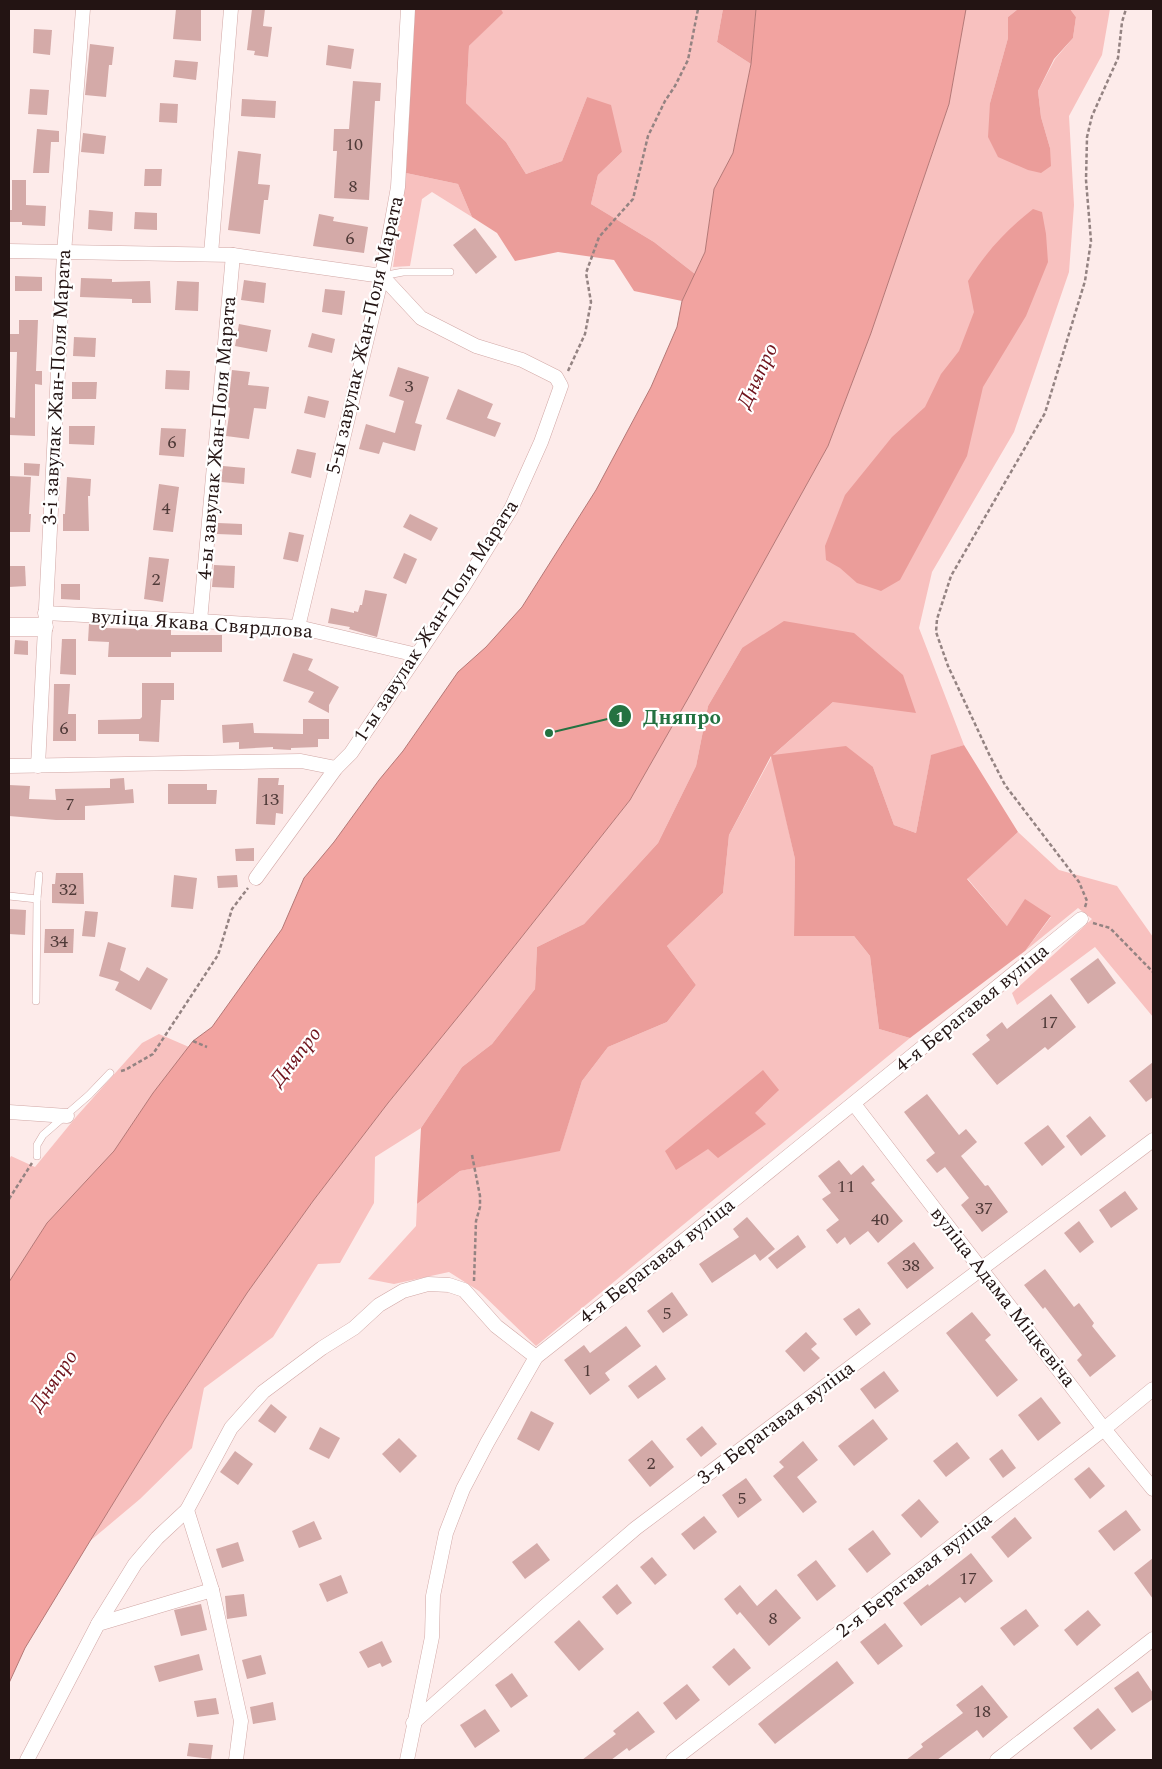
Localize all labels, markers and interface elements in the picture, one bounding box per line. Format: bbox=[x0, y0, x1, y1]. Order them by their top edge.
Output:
house number: 10 bbox=[345, 131, 363, 158]
house number: 8 bbox=[349, 173, 358, 200]
street label: 5-ы завулак Жан-Поля Марата bbox=[318, 193, 412, 477]
house number: 6 bbox=[346, 225, 355, 252]
street label: 3-і завулак Жан-Поля Марата bbox=[35, 248, 79, 526]
street label: 4-ы завулак Жан-Поля Марата bbox=[190, 295, 244, 581]
water label: Дняпро bbox=[728, 338, 787, 415]
house number: 3 bbox=[405, 373, 414, 400]
house number: 6 bbox=[168, 429, 177, 456]
street label: 1-ы завулак Жан-Поля Марата bbox=[346, 493, 526, 748]
house number: 4 bbox=[162, 495, 171, 522]
house number: 2 bbox=[152, 566, 161, 593]
street label: вуліца Якава Свярдлова bbox=[90, 601, 314, 647]
callout: Дняпро bbox=[607, 698, 731, 734]
text: Дняпро bbox=[643, 702, 721, 734]
text: 1 bbox=[616, 706, 624, 729]
house number: 6 bbox=[60, 715, 69, 742]
house number: 13 bbox=[261, 786, 279, 813]
house number: 7 bbox=[66, 791, 75, 818]
house number: 32 bbox=[59, 876, 77, 903]
house number: 34 bbox=[50, 928, 68, 955]
street label: 4-я Берагавая вуліца bbox=[888, 936, 1056, 1080]
house number: 17 bbox=[1040, 1009, 1058, 1036]
water label: Дняпро bbox=[261, 1020, 330, 1095]
house number: 11 bbox=[837, 1173, 855, 1200]
street label: 4-я Берагавая вуліца bbox=[573, 1190, 742, 1332]
house number: 37 bbox=[975, 1195, 993, 1222]
street label: вуліца Адама Міцкевіча bbox=[923, 1200, 1083, 1394]
house number: 40 bbox=[871, 1206, 889, 1233]
house number: 38 bbox=[902, 1252, 920, 1279]
house number: 5 bbox=[663, 1300, 672, 1327]
water label: Дняпро bbox=[21, 1343, 87, 1419]
street label: 3-я Берагавая вуліца bbox=[691, 1353, 861, 1492]
house number: 1 bbox=[583, 1357, 592, 1384]
house number: 2 bbox=[647, 1450, 656, 1477]
house number: 5 bbox=[738, 1485, 747, 1512]
street label: 2-я Берагавая вуліца bbox=[830, 1504, 999, 1646]
house number: 17 bbox=[959, 1565, 977, 1592]
house number: 8 bbox=[769, 1605, 778, 1632]
house number: 18 bbox=[973, 1698, 991, 1725]

